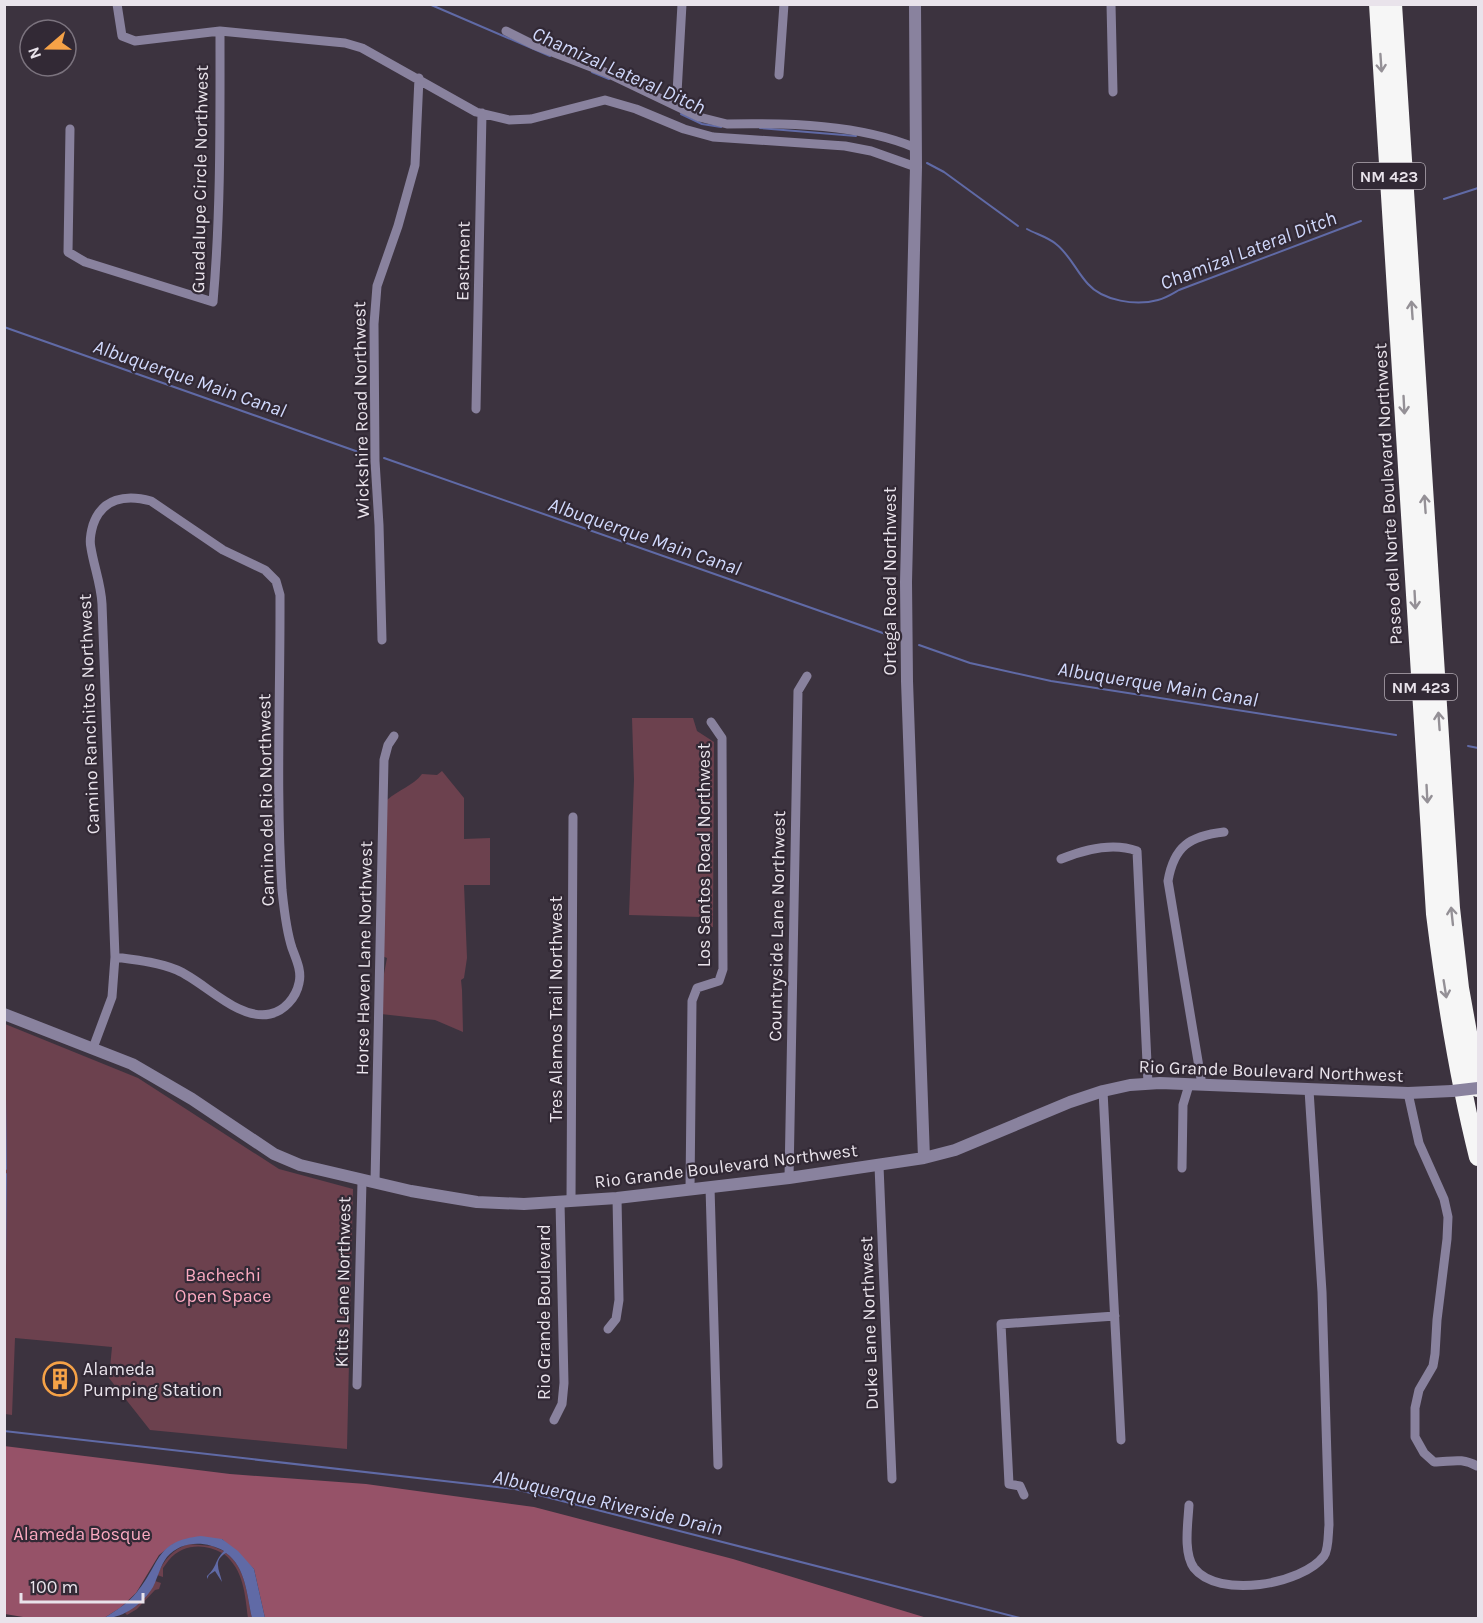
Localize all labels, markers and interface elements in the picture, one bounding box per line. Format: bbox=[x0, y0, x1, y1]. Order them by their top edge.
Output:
north arrow bbox=[18, 18, 78, 78]
water label: Chamizal Lateral Ditch bbox=[529, 22, 709, 119]
text: N bbox=[23, 44, 45, 62]
one-way arrow bbox=[1376, 52, 1387, 72]
street label: Guadalupe Circle Northwest bbox=[187, 64, 213, 293]
road number: NM 423 bbox=[1353, 163, 1425, 189]
water label: Chamizal Lateral Ditch bbox=[1157, 206, 1340, 295]
street label: Eastment bbox=[451, 221, 475, 301]
one-way arrow bbox=[1407, 300, 1418, 320]
street label: Wickshire Road Northwest bbox=[348, 301, 374, 519]
water label: Albuquerque Main Canal bbox=[90, 335, 289, 422]
street label: Paseo del Norte Boulevard Northwest bbox=[1369, 342, 1407, 646]
one-way arrow bbox=[1398, 395, 1409, 415]
street label: Ortega Road Northwest bbox=[879, 486, 901, 676]
water label: Albuquerque Main Canal bbox=[545, 493, 744, 580]
one-way arrow bbox=[1419, 495, 1430, 515]
one-way arrow bbox=[1410, 589, 1421, 609]
street label: Camino Ranchitos Northwest bbox=[74, 593, 104, 835]
water label: Albuquerque Main Canal bbox=[1056, 657, 1260, 712]
road number: NM 423 bbox=[1385, 674, 1457, 700]
street label: Camino del Rio Northwest bbox=[253, 693, 279, 907]
one-way arrow bbox=[1433, 712, 1444, 732]
street label: Los Santos Road Northwest bbox=[693, 743, 715, 967]
one-way arrow bbox=[1421, 784, 1432, 804]
street label: Countryside Lane Northwest bbox=[764, 810, 790, 1042]
street label: Horse Haven Lane Northwest bbox=[351, 840, 377, 1075]
street label: Tres Alamos Trail Northwest bbox=[545, 896, 567, 1122]
one-way arrow bbox=[1446, 906, 1457, 926]
one-way arrow bbox=[1439, 978, 1450, 998]
street label: Rio Grande Boulevard Northwest bbox=[1138, 1055, 1404, 1087]
street label: Rio Grande Boulevard Northwest bbox=[593, 1139, 859, 1193]
street label: Kitts Lane Northwest bbox=[331, 1196, 355, 1368]
street label: Rio Grande Boulevard bbox=[533, 1224, 555, 1400]
street label: Duke Lane Northwest bbox=[855, 1235, 883, 1410]
park label: Bachechi Open Space bbox=[175, 1264, 271, 1307]
place label: Alameda Pumping Station bbox=[83, 1358, 222, 1401]
building icon: Alameda Pumping Station bbox=[42, 1361, 78, 1397]
water label: Albuquerque Riverside Drain bbox=[491, 1465, 725, 1540]
park label: Alameda Bosque bbox=[13, 1523, 151, 1545]
scale bar bbox=[21, 1566, 142, 1604]
text: 100 m bbox=[30, 1576, 78, 1598]

